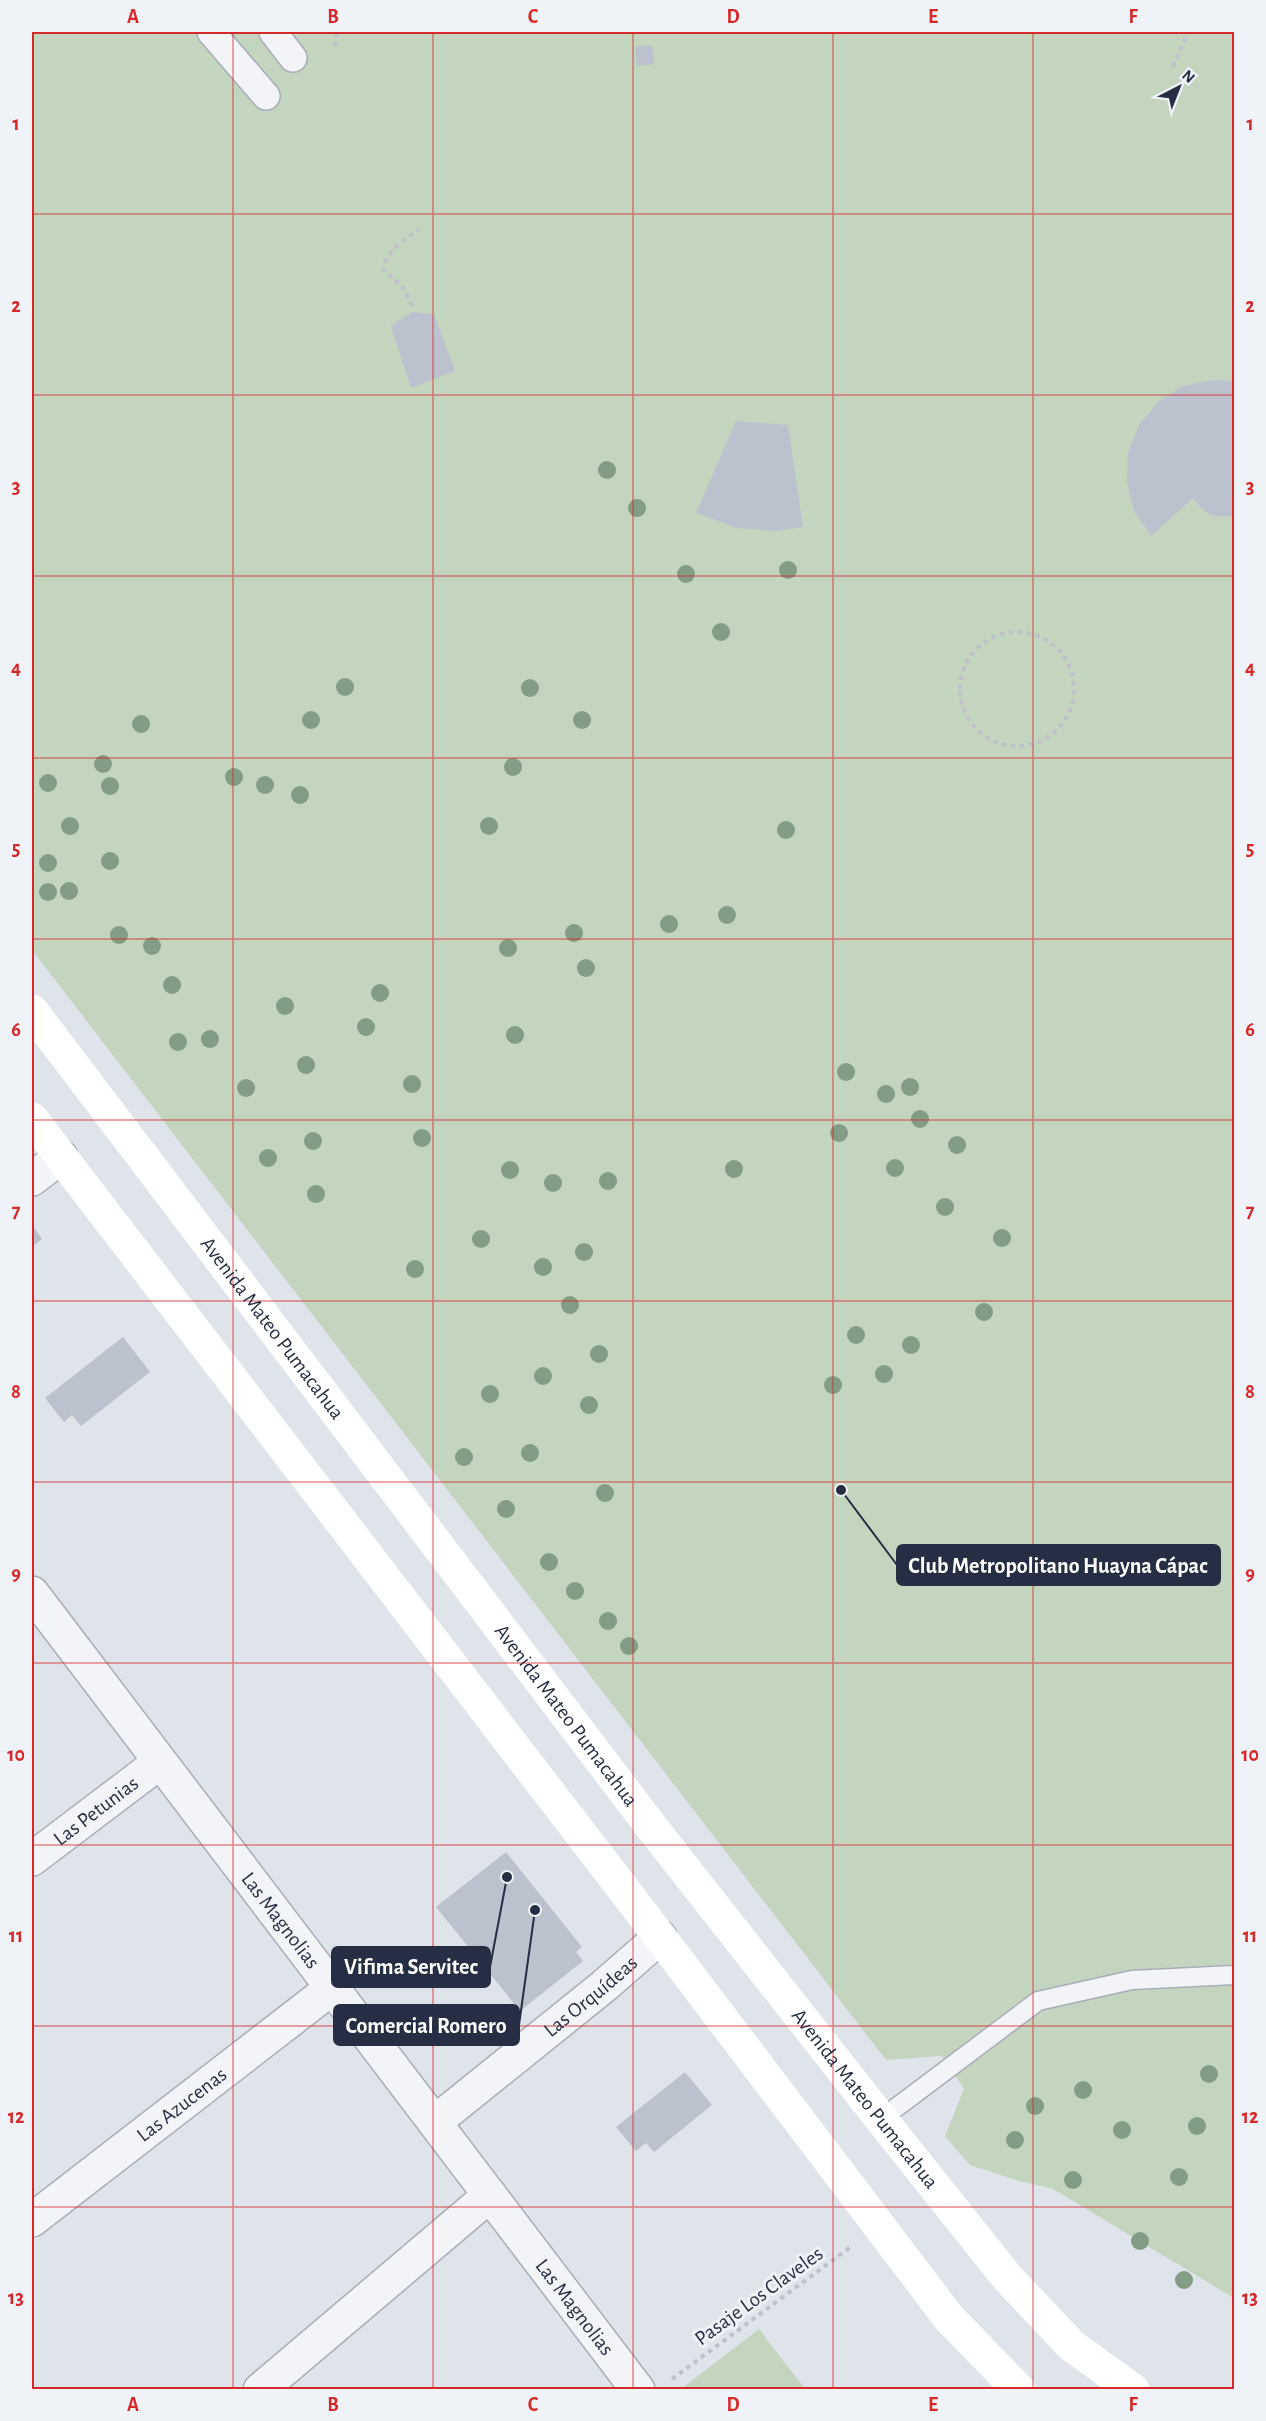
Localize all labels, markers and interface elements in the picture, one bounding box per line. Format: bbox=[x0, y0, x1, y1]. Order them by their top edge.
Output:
text: A bbox=[127, 7, 139, 27]
text: B bbox=[327, 7, 339, 27]
text: C bbox=[528, 7, 539, 27]
text: D bbox=[726, 7, 740, 27]
text: E bbox=[928, 7, 938, 27]
text: F bbox=[1128, 7, 1138, 27]
north arrow bbox=[1149, 57, 1209, 117]
text: N bbox=[1179, 67, 1198, 86]
text: 1 bbox=[12, 114, 20, 134]
text: 1 bbox=[1246, 114, 1254, 134]
text: 2 bbox=[11, 296, 21, 316]
text: 2 bbox=[1245, 296, 1255, 316]
text: 3 bbox=[12, 477, 20, 497]
text: 3 bbox=[1246, 477, 1254, 497]
text: 4 bbox=[11, 658, 21, 678]
text: 4 bbox=[1245, 658, 1255, 678]
text: 5 bbox=[12, 839, 20, 859]
text: 5 bbox=[1246, 839, 1254, 859]
text: 6 bbox=[11, 1020, 21, 1040]
text: 6 bbox=[1245, 1020, 1255, 1040]
text: 7 bbox=[12, 1201, 21, 1221]
text: 7 bbox=[1246, 1201, 1255, 1221]
street label: Avenida Mateo Pumacahua bbox=[197, 1233, 348, 1423]
text: 8 bbox=[11, 1382, 21, 1402]
text: 8 bbox=[1245, 1382, 1255, 1402]
callout: Club Metropolitano Huayna Cápac bbox=[897, 1545, 1220, 1585]
text: Club Metropolitano Huayna Cápac bbox=[908, 1555, 1208, 1578]
text: 9 bbox=[11, 1564, 21, 1584]
text: 9 bbox=[1245, 1564, 1255, 1584]
street label: Avenida Mateo Pumacahua bbox=[491, 1620, 642, 1810]
text: 10 bbox=[7, 1745, 25, 1765]
text: 10 bbox=[1241, 1745, 1259, 1765]
street label: Las Petunias bbox=[50, 1772, 142, 1849]
street label: Las Magnolias bbox=[238, 1868, 324, 1972]
text: 11 bbox=[9, 1926, 23, 1946]
text: 11 bbox=[1243, 1926, 1257, 1946]
callout: Vifima Servitec bbox=[332, 1947, 490, 1987]
street label: Las Orquídeas bbox=[540, 1952, 641, 2041]
text: Vifima Servitec bbox=[344, 1956, 479, 1978]
callout: Comercial Romero bbox=[334, 2005, 519, 2045]
street label: Avenida Mateo Pumacahua bbox=[788, 2005, 943, 2193]
text: Comercial Romero bbox=[345, 2015, 507, 2037]
street label: Las Azucenas bbox=[133, 2063, 230, 2146]
text: 12 bbox=[8, 2107, 24, 2127]
text: 12 bbox=[1242, 2107, 1258, 2127]
street label: Pasaje Los Claveles bbox=[691, 2243, 827, 2349]
street label: Las Magnolias bbox=[532, 2255, 618, 2359]
text: 13 bbox=[8, 2288, 24, 2308]
text: 13 bbox=[1242, 2288, 1258, 2308]
text: A bbox=[127, 2395, 139, 2415]
text: B bbox=[327, 2395, 339, 2415]
text: C bbox=[528, 2395, 539, 2415]
text: D bbox=[726, 2395, 740, 2415]
text: E bbox=[928, 2395, 938, 2415]
text: F bbox=[1128, 2395, 1138, 2415]

